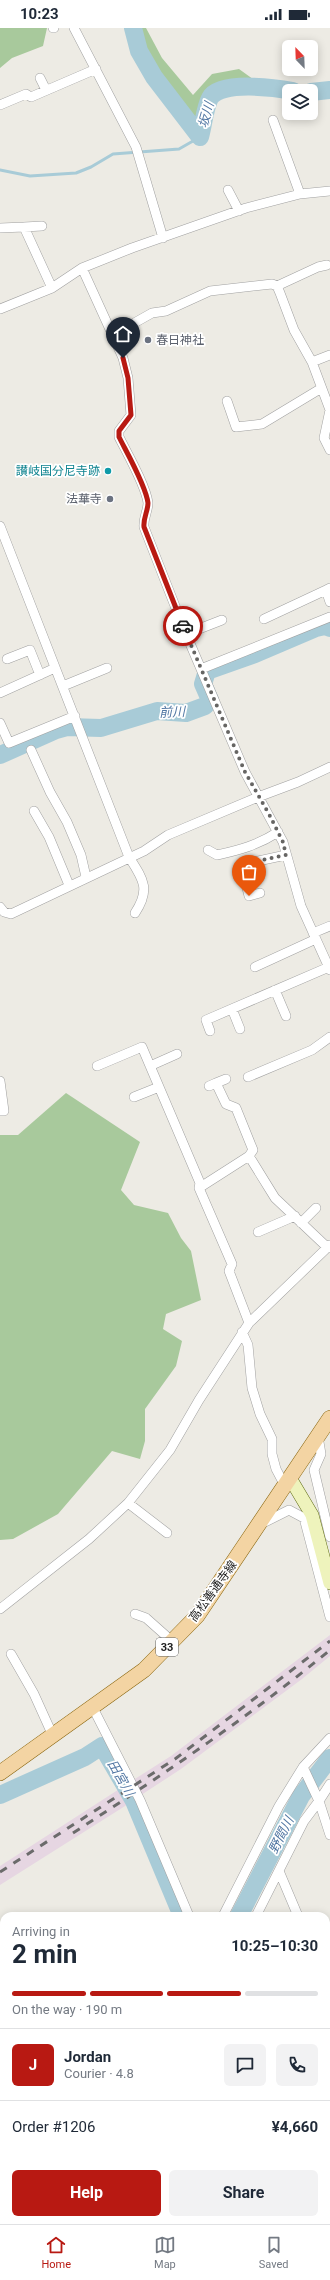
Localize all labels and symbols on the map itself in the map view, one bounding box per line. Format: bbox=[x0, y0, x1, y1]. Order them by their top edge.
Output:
north arrow bbox=[282, 40, 318, 76]
water label: 坂川 bbox=[195, 99, 217, 130]
pin bbox=[106, 317, 140, 358]
place label: 春日神社 bbox=[156, 333, 204, 347]
marker: 春日神社 bbox=[143, 335, 153, 345]
place label: 讃岐国分尼寺跡 bbox=[16, 464, 100, 478]
marker: 讃岐国分尼寺跡 bbox=[103, 466, 113, 476]
place label: 法華寺 bbox=[66, 492, 102, 506]
marker: 法華寺 bbox=[105, 494, 115, 504]
courier bbox=[163, 606, 203, 646]
water label: 前川 bbox=[159, 704, 187, 720]
pin bbox=[232, 855, 266, 896]
street label: 高松善通寺線 bbox=[186, 1558, 240, 1624]
road number: 33 bbox=[156, 1638, 178, 1656]
water label: 田宮川 bbox=[105, 1757, 138, 1800]
water label: 野間川 bbox=[265, 1812, 297, 1856]

